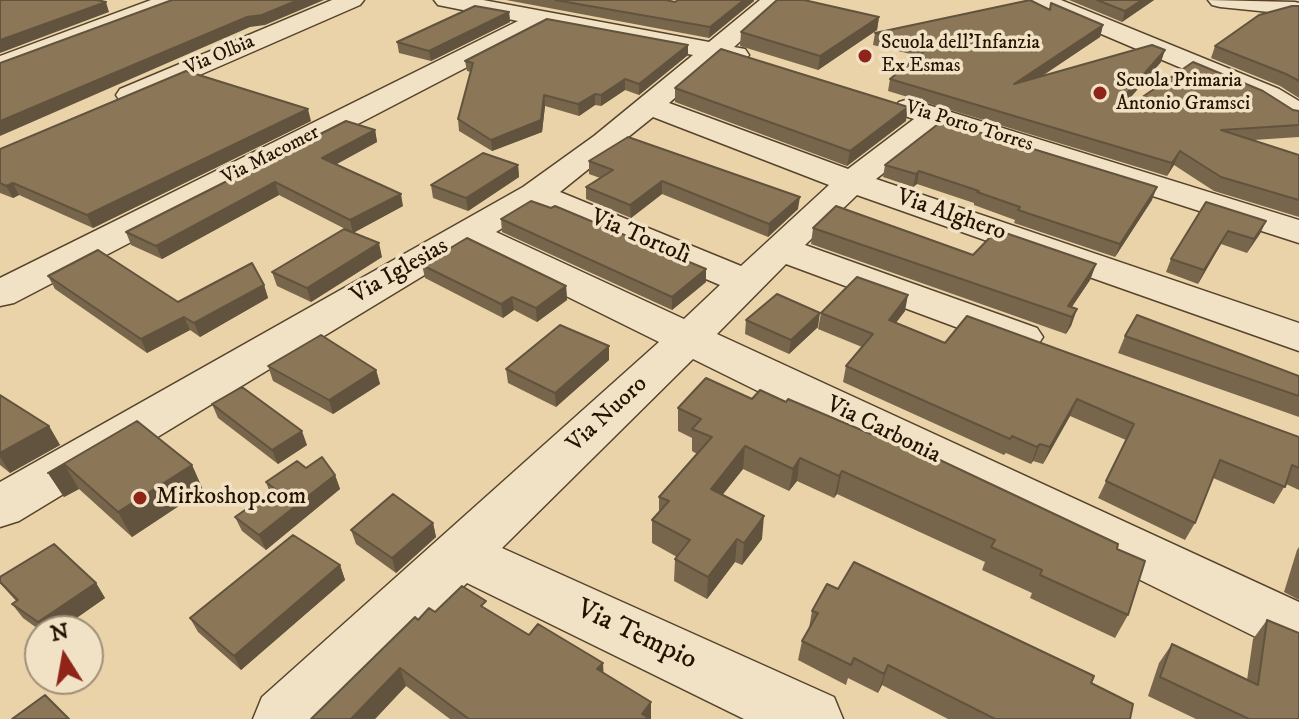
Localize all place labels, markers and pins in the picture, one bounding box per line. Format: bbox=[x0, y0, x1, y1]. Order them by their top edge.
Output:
place label: Scuola dell'Infanzia Ex Esmas bbox=[881, 32, 1040, 79]
marker: Scuola dell'Infanzia Ex Esmas bbox=[856, 47, 874, 65]
place label: Scuola Primaria Antonio Gramsci bbox=[1116, 70, 1250, 117]
marker: Scuola Primaria Antonio Gramsci bbox=[1091, 84, 1109, 102]
place label: Mirkoshop.com bbox=[156, 484, 306, 512]
marker: Mirkoshop.com bbox=[131, 489, 149, 507]

